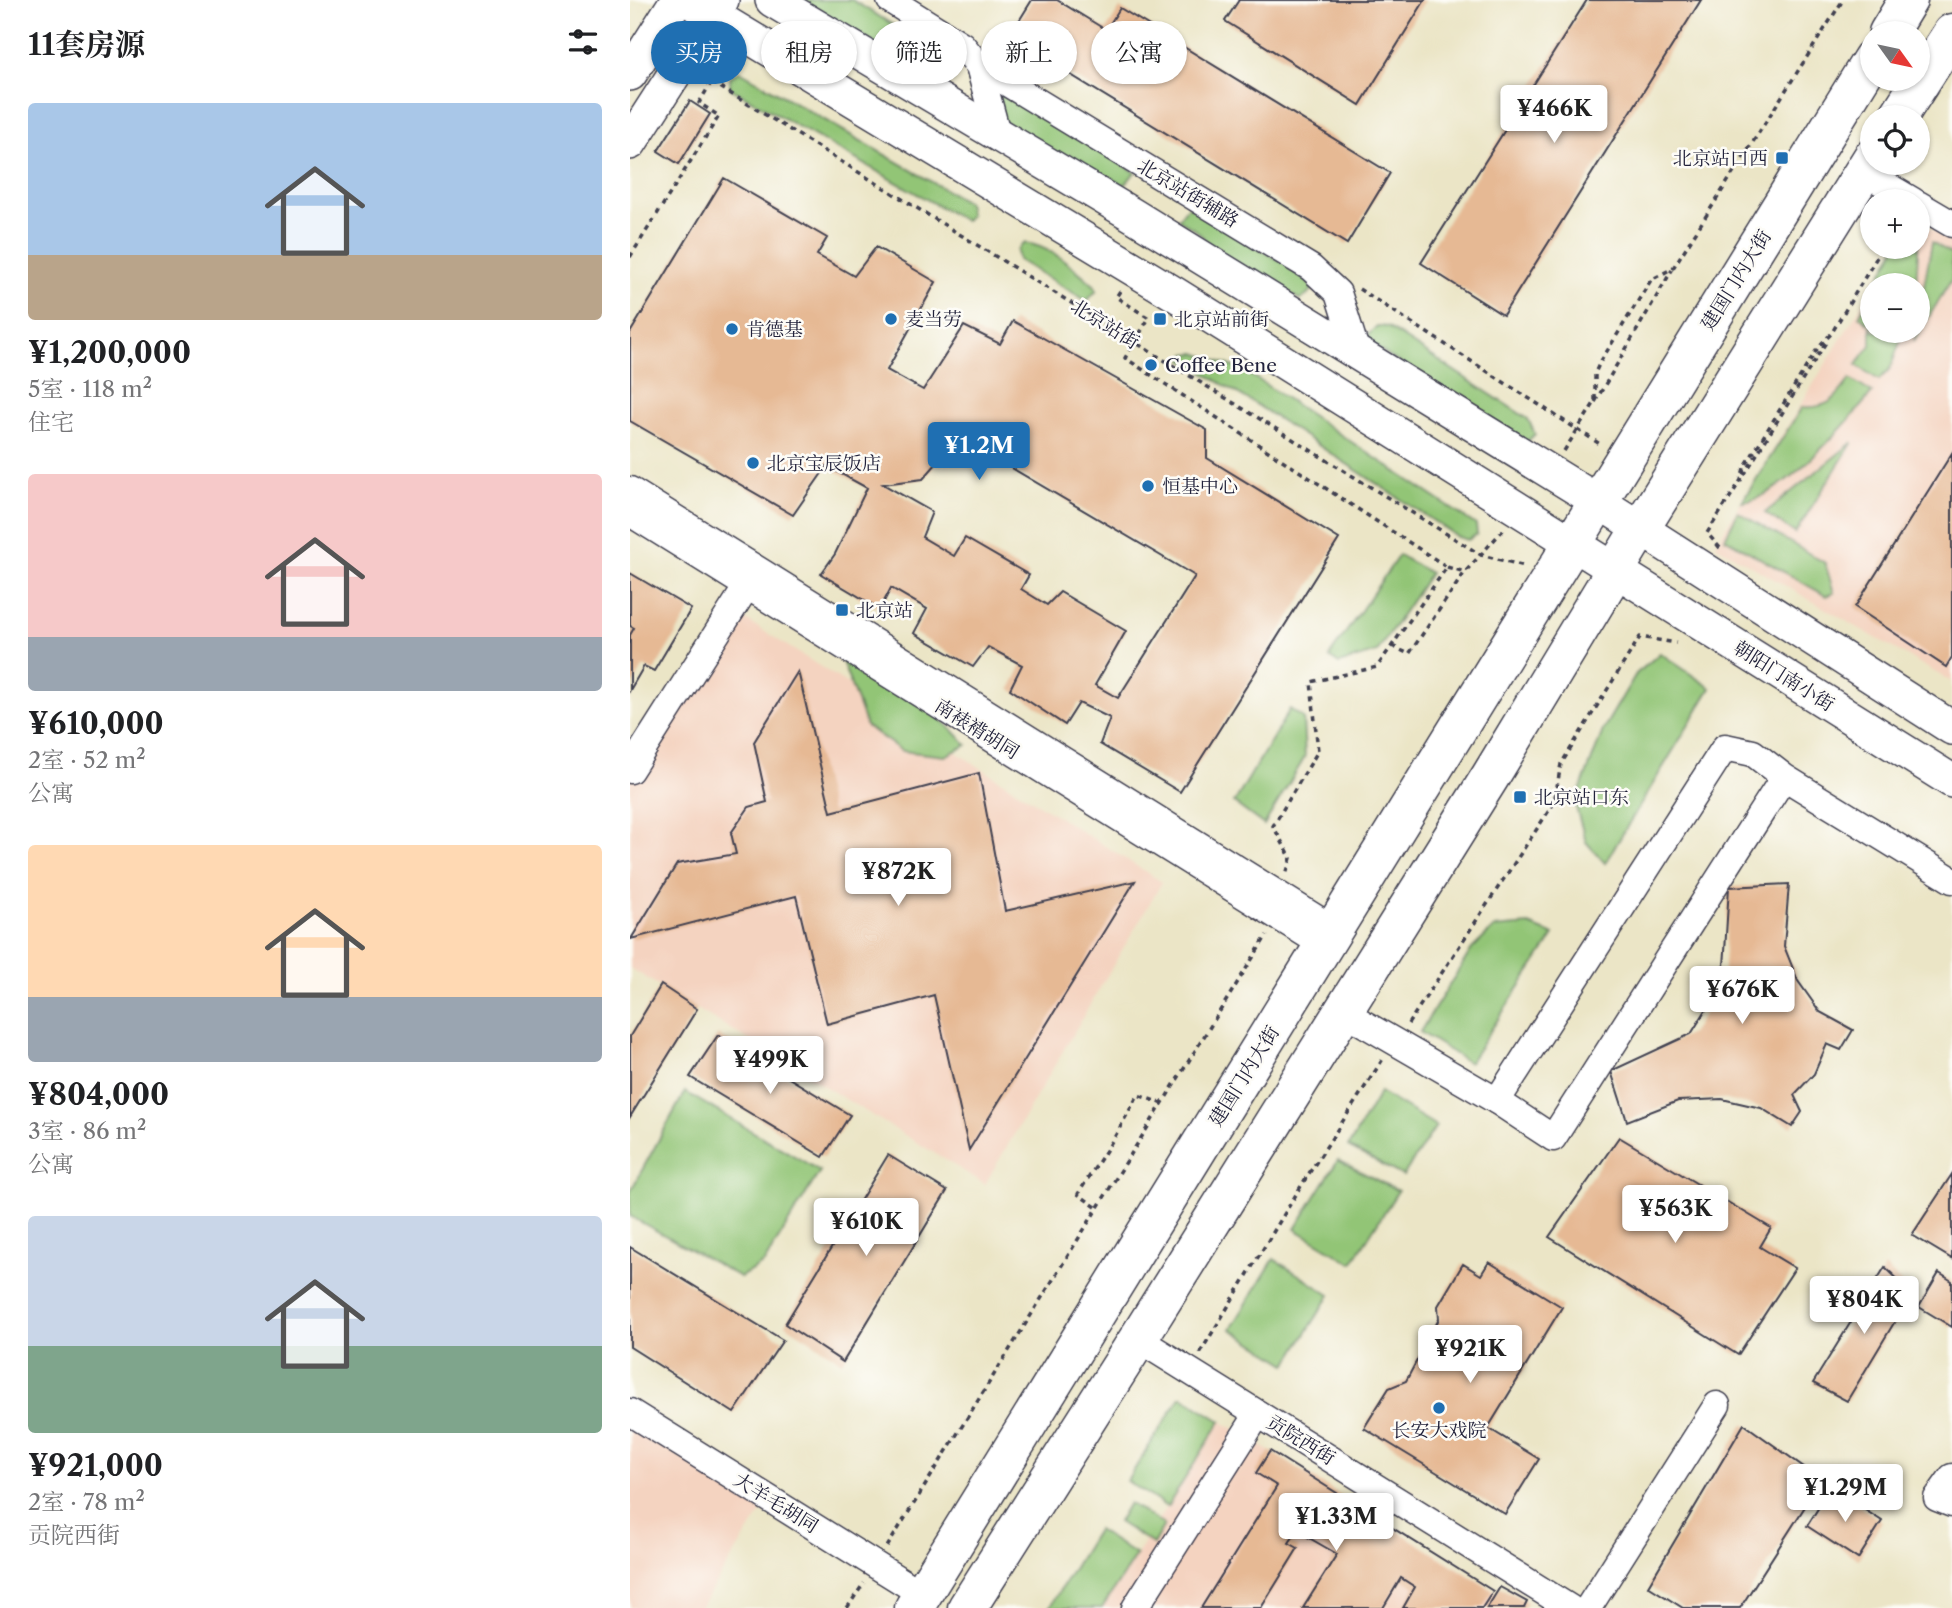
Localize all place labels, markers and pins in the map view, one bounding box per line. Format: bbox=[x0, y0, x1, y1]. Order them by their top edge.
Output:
pin: ¥466K bbox=[1505, 86, 1603, 145]
place label: 北京站口西 bbox=[1673, 147, 1768, 170]
marker: 北京站口西 bbox=[1774, 150, 1790, 166]
place label: 麦当劳 bbox=[905, 308, 962, 331]
place label: 北京站前街 bbox=[1174, 308, 1269, 331]
marker: 麦当劳 bbox=[883, 311, 899, 327]
marker: 北京站前街 bbox=[1152, 311, 1168, 327]
place label: 肯德基 bbox=[746, 318, 803, 341]
marker: 肯德基 bbox=[724, 321, 740, 337]
place label: Coffee Bene bbox=[1165, 354, 1277, 377]
marker: Coffee Bene bbox=[1143, 357, 1159, 373]
pin: ¥1.2M bbox=[930, 422, 1028, 482]
place label: 北京宝辰饭店 bbox=[767, 452, 881, 475]
marker: 北京宝辰饭店 bbox=[745, 455, 761, 471]
place label: 恒基中心 bbox=[1162, 475, 1238, 498]
marker: 恒基中心 bbox=[1140, 478, 1156, 494]
place label: 北京站 bbox=[856, 599, 913, 622]
marker: 北京站 bbox=[834, 602, 850, 618]
place label: 北京站口东 bbox=[1534, 786, 1629, 809]
marker: 北京站口东 bbox=[1512, 789, 1528, 805]
pin: ¥872K bbox=[849, 848, 947, 908]
pin: ¥676K bbox=[1693, 967, 1791, 1026]
pin: ¥499K bbox=[721, 1036, 819, 1096]
pin: ¥563K bbox=[1626, 1186, 1724, 1245]
pin: ¥610K bbox=[817, 1198, 915, 1258]
pin: ¥804K bbox=[1815, 1276, 1913, 1336]
pin: ¥921K bbox=[1421, 1326, 1519, 1385]
marker: 长安大戏院 bbox=[1431, 1400, 1447, 1416]
place label: 长安大戏院 bbox=[1391, 1419, 1487, 1442]
pin: ¥1.29M bbox=[1788, 1464, 1902, 1524]
pin: ¥1.33M bbox=[1279, 1494, 1393, 1553]

